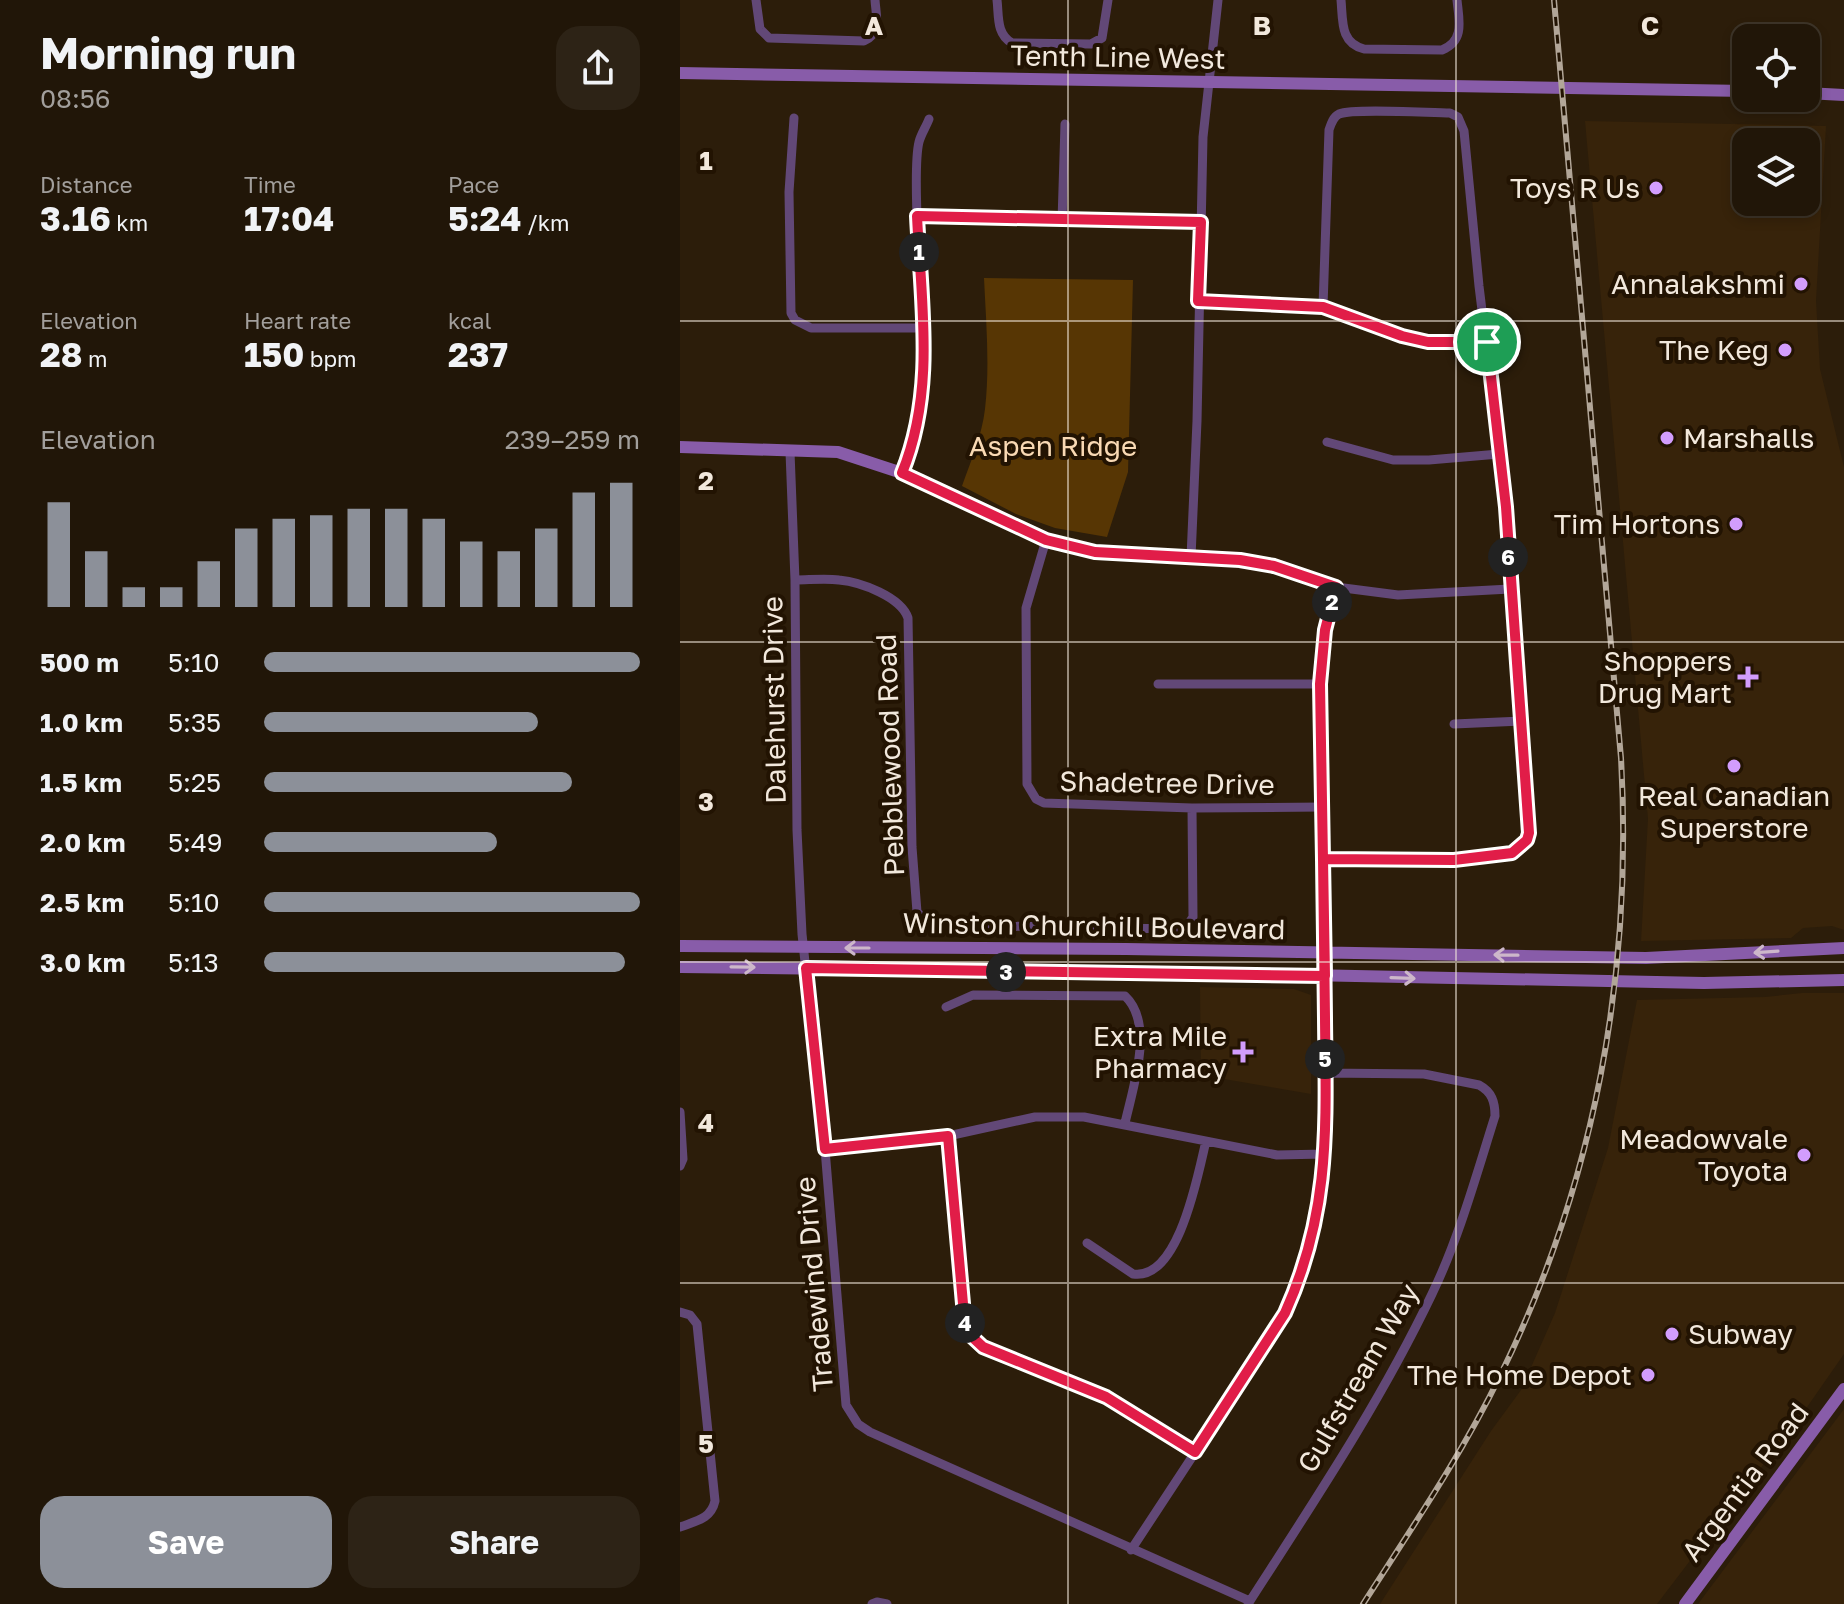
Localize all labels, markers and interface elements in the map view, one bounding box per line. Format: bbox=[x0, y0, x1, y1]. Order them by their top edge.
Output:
text: A bbox=[865, 10, 884, 41]
text: B bbox=[1253, 10, 1271, 41]
text: C bbox=[1641, 10, 1659, 41]
map controls bbox=[1732, 24, 1820, 216]
button: locate bbox=[1732, 24, 1820, 112]
text: Morning run bbox=[40, 26, 296, 79]
button: share bbox=[556, 26, 640, 110]
street label: Tenth Line West bbox=[1010, 38, 1226, 75]
text: 08:56 bbox=[40, 83, 111, 114]
button: layers bbox=[1732, 128, 1820, 216]
text: 1 bbox=[699, 145, 713, 176]
text: Distance bbox=[40, 171, 132, 198]
text: Time bbox=[244, 171, 296, 198]
text: Pace bbox=[448, 171, 499, 198]
place label: Toys R Us bbox=[1510, 171, 1640, 204]
marker: Toys R Us bbox=[1647, 179, 1665, 197]
text: 3.16 bbox=[40, 198, 111, 238]
text: 17:04 bbox=[244, 198, 334, 238]
text: 5:24 bbox=[448, 198, 522, 238]
text: km bbox=[111, 209, 148, 236]
text: /km bbox=[522, 209, 570, 236]
pin: 1 bbox=[899, 232, 939, 272]
text: 1 bbox=[913, 238, 925, 265]
place label: Annalakshmi bbox=[1611, 267, 1785, 300]
marker: Annalakshmi bbox=[1792, 275, 1810, 293]
text: Elevation bbox=[40, 307, 138, 334]
text: Heart rate bbox=[244, 307, 351, 334]
text: kcal bbox=[448, 307, 491, 334]
pin bbox=[1453, 308, 1521, 376]
icon: arrive bbox=[1465, 320, 1509, 364]
place label: The Keg bbox=[1659, 333, 1769, 366]
text: 28 bbox=[40, 334, 83, 374]
text: 150 bbox=[244, 334, 304, 374]
text: 237 bbox=[448, 334, 508, 374]
marker: The Keg bbox=[1776, 341, 1794, 359]
text: m bbox=[83, 345, 107, 372]
text: bpm bbox=[304, 345, 356, 372]
place label: Marshalls bbox=[1683, 421, 1814, 454]
text: Elevation bbox=[40, 424, 156, 455]
text: 239–259 m bbox=[505, 424, 640, 455]
park label: Aspen Ridge bbox=[969, 429, 1137, 462]
marker: Marshalls bbox=[1658, 429, 1676, 447]
text: 2 bbox=[698, 465, 714, 496]
place label: Tim Hortons bbox=[1554, 507, 1720, 540]
marker: Tim Hortons bbox=[1727, 515, 1745, 533]
pin: 6 bbox=[1488, 537, 1528, 577]
text: 6 bbox=[1501, 543, 1515, 570]
pin: 2 bbox=[1312, 582, 1352, 622]
text: 2 bbox=[1325, 588, 1339, 615]
street label: Dalehurst Drive bbox=[755, 596, 792, 804]
street label: Pebblewood Road bbox=[869, 633, 910, 877]
place label: Shoppers Drug Mart bbox=[1598, 644, 1732, 709]
text: 500 m bbox=[40, 647, 119, 678]
text: 5:10 bbox=[168, 647, 220, 678]
marker: Shoppers Drug Mart bbox=[1739, 668, 1757, 686]
text: 1.0 km bbox=[40, 707, 123, 738]
text: 5:35 bbox=[168, 707, 221, 738]
marker: Real Canadian Superstore bbox=[1725, 757, 1743, 775]
street label: Shadetree Drive bbox=[1059, 764, 1275, 801]
text: 1.5 km bbox=[40, 767, 122, 798]
text: 5:25 bbox=[168, 767, 221, 798]
place label: Real Canadian Superstore bbox=[1638, 779, 1830, 844]
text: 3 bbox=[698, 786, 714, 817]
text: 2.0 km bbox=[40, 827, 125, 858]
text: 5:49 bbox=[168, 827, 222, 858]
text: 2.5 km bbox=[40, 887, 124, 918]
text: 5:10 bbox=[168, 887, 220, 918]
street label: Winston Churchill Boulevard bbox=[902, 906, 1286, 945]
one-way arrow bbox=[844, 940, 871, 955]
one-way arrow bbox=[1753, 945, 1780, 960]
text: 3.0 km bbox=[40, 947, 125, 978]
text: 5:13 bbox=[168, 947, 219, 978]
one-way arrow bbox=[1493, 947, 1520, 963]
pin: 3 bbox=[986, 952, 1026, 992]
text: 3 bbox=[999, 958, 1013, 985]
one-way arrow bbox=[729, 960, 756, 975]
one-way arrow bbox=[1389, 970, 1416, 986]
place label: Extra Mile Pharmacy bbox=[1093, 1019, 1227, 1084]
pin: 5 bbox=[1305, 1039, 1345, 1079]
marker: Extra Mile Pharmacy bbox=[1234, 1043, 1252, 1061]
text: 5 bbox=[1318, 1045, 1332, 1072]
text: 4 bbox=[698, 1107, 714, 1138]
place label: Meadowvale Toyota bbox=[1619, 1122, 1788, 1187]
marker: Meadowvale Toyota bbox=[1795, 1146, 1813, 1164]
street label: Tradewind Drive bbox=[788, 1175, 839, 1393]
street label: Gulfstream Way bbox=[1290, 1277, 1425, 1478]
pin: 4 bbox=[945, 1303, 985, 1343]
text: 4 bbox=[958, 1309, 972, 1336]
place label: Subway bbox=[1688, 1317, 1793, 1350]
marker: Subway bbox=[1663, 1325, 1681, 1343]
place label: The Home Depot bbox=[1407, 1358, 1632, 1391]
marker: The Home Depot bbox=[1639, 1366, 1657, 1384]
street label: Argentia Road bbox=[1674, 1396, 1815, 1567]
text: 5 bbox=[698, 1428, 714, 1459]
button: Save bbox=[40, 1496, 332, 1588]
button: Share bbox=[348, 1496, 640, 1588]

